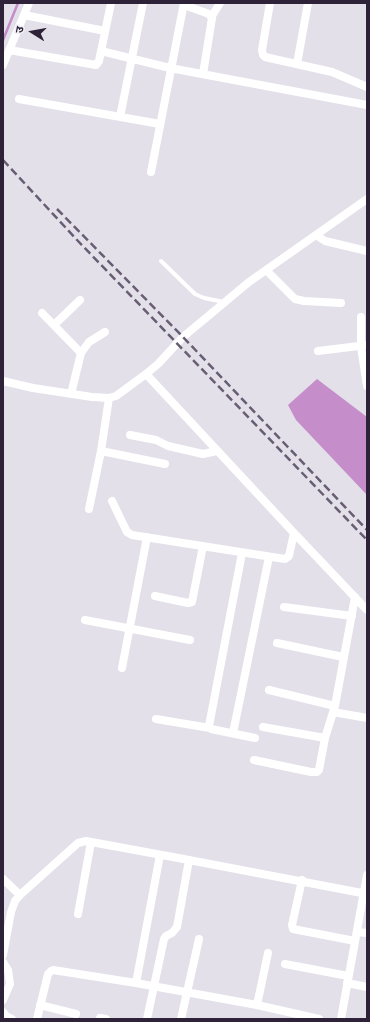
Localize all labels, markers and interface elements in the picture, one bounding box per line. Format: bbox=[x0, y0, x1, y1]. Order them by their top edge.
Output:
north arrow bbox=[12, 12, 52, 52]
text: उ bbox=[13, 25, 27, 34]

